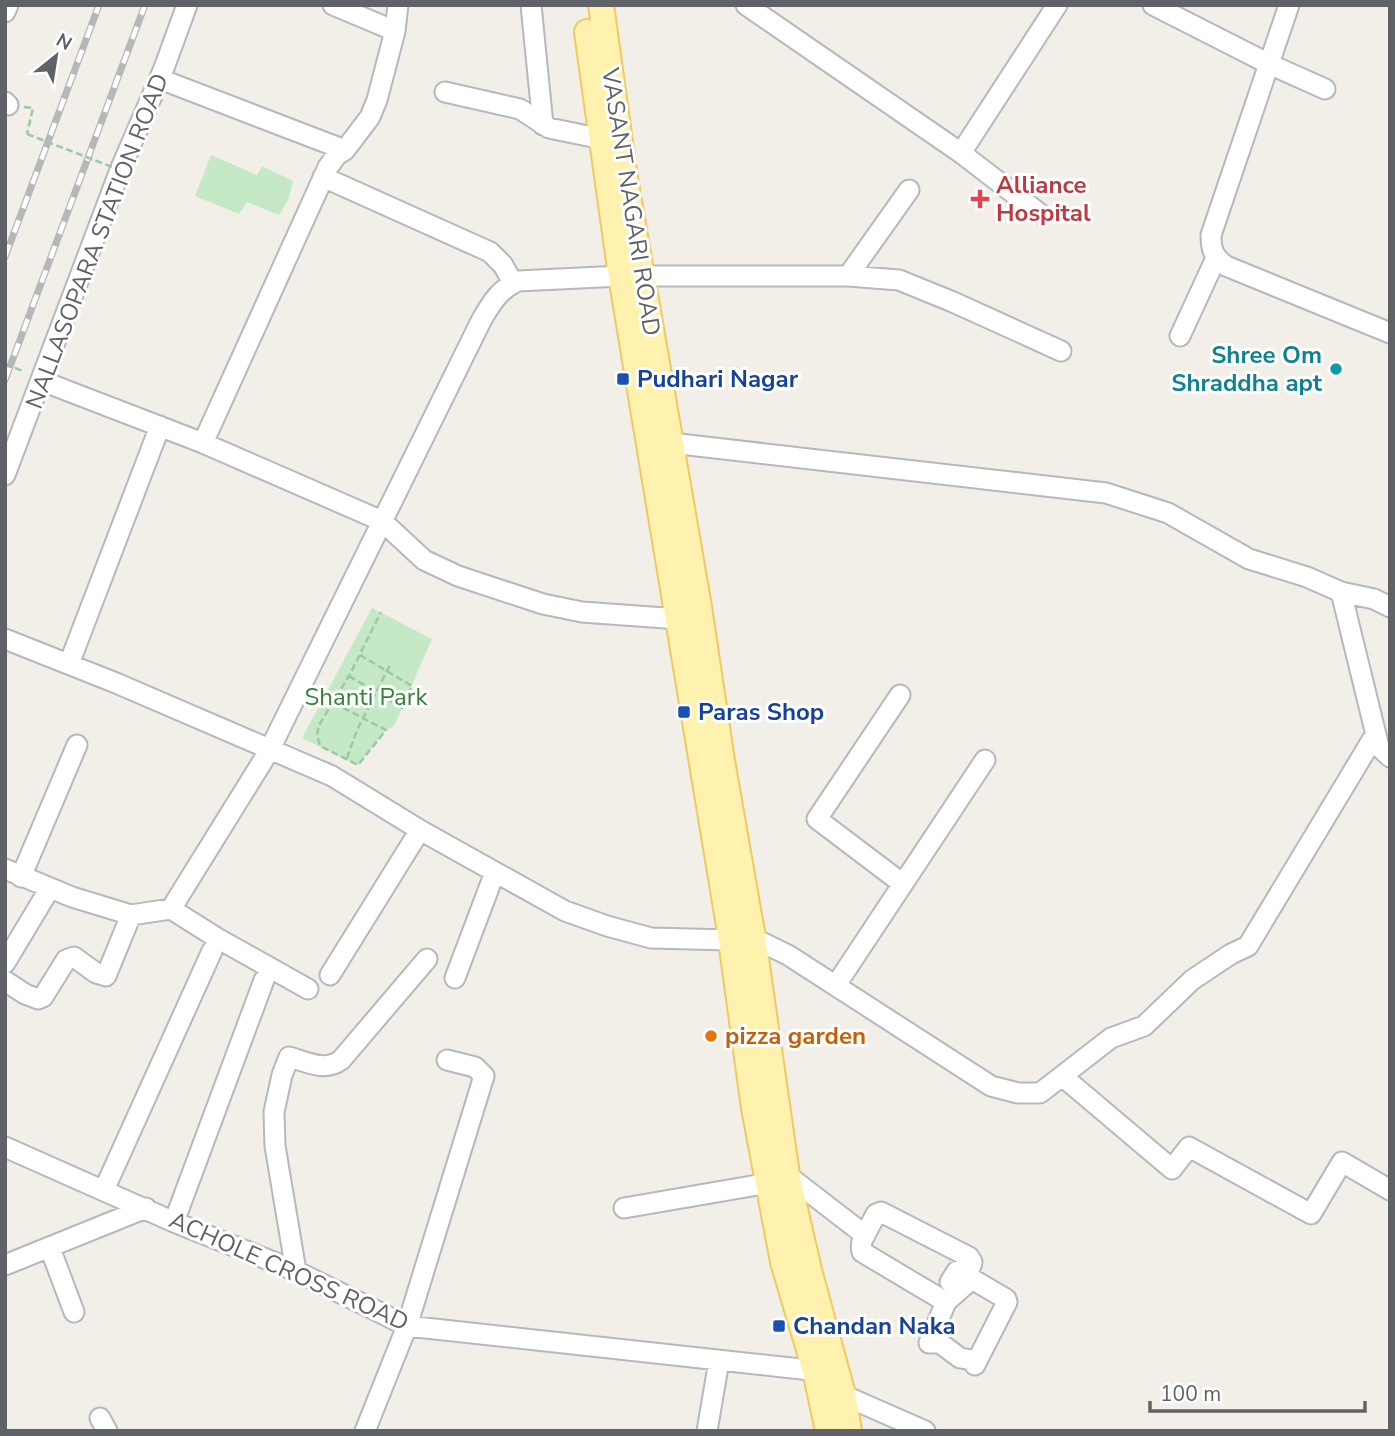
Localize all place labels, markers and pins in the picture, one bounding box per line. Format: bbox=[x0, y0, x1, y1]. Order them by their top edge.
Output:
place label: Alliance Hospital bbox=[996, 169, 1091, 229]
marker: Alliance Hospital bbox=[970, 189, 990, 209]
place label: Shree Om Shraddha apt bbox=[1171, 339, 1323, 399]
marker: Shree Om Shraddha apt bbox=[1328, 361, 1344, 377]
place label: Pudhari Nagar bbox=[637, 363, 799, 395]
marker: Pudhari Nagar bbox=[615, 371, 631, 387]
place label: Paras Shop bbox=[698, 696, 824, 728]
marker: Paras Shop bbox=[676, 704, 692, 720]
place label: pizza garden bbox=[725, 1020, 866, 1052]
marker: pizza garden bbox=[703, 1028, 719, 1044]
place label: Chandan Naka bbox=[793, 1310, 956, 1342]
marker: Chandan Naka bbox=[771, 1318, 787, 1334]

